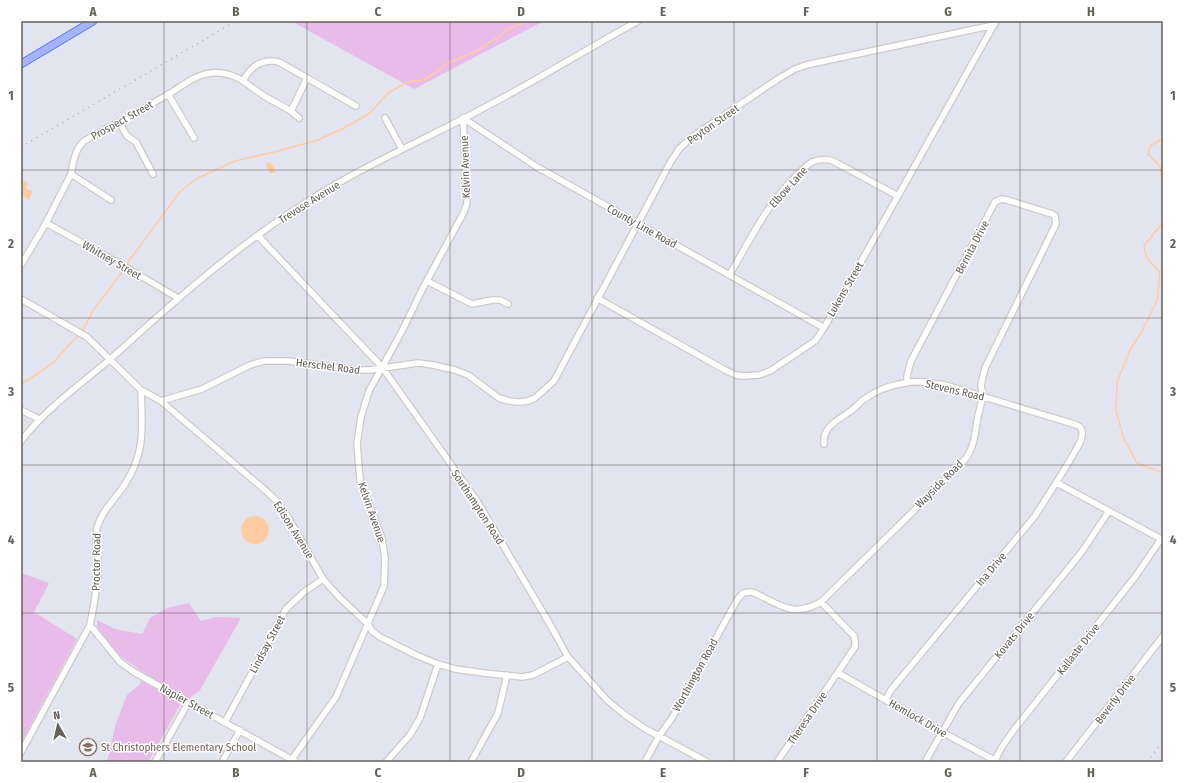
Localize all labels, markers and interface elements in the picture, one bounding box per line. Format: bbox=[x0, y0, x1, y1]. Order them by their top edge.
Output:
text: A bbox=[88, 4, 97, 19]
text: B bbox=[232, 4, 240, 19]
text: C bbox=[375, 4, 382, 19]
text: D bbox=[517, 4, 525, 19]
text: E bbox=[660, 4, 666, 19]
text: F bbox=[803, 4, 809, 19]
text: G bbox=[944, 4, 952, 19]
text: H bbox=[1087, 4, 1095, 19]
text: 1 bbox=[8, 88, 14, 103]
text: 1 bbox=[1170, 88, 1176, 103]
street label: Prospect Street bbox=[89, 98, 156, 143]
street label: Peyton Street bbox=[685, 102, 742, 147]
street label: Kelvin Avenue bbox=[458, 135, 473, 199]
street label: Elbow Lane bbox=[767, 164, 810, 211]
street label: Trevose Avenue bbox=[276, 178, 342, 227]
street label: County Line Road bbox=[604, 202, 679, 251]
street label: Bernita Drive bbox=[953, 218, 992, 276]
text: 2 bbox=[7, 236, 14, 251]
text: 2 bbox=[1169, 236, 1176, 251]
street label: Whitney Street bbox=[80, 238, 144, 283]
street label: Lukens Street bbox=[825, 259, 867, 319]
street label: Herschel Road bbox=[295, 356, 361, 377]
street label: Stevens Road bbox=[924, 377, 986, 404]
text: 3 bbox=[7, 384, 14, 399]
text: 3 bbox=[1169, 384, 1176, 399]
street label: Wayside Road bbox=[913, 458, 966, 511]
street label: Southampton Road bbox=[449, 467, 507, 547]
street label: Kelvin Avenue bbox=[355, 480, 388, 544]
street label: Edison Avenue bbox=[271, 499, 316, 561]
text: 4 bbox=[8, 532, 15, 547]
text: 4 bbox=[1170, 532, 1177, 547]
street label: Proctor Road bbox=[89, 533, 104, 591]
street label: Ina Drive bbox=[974, 550, 1009, 589]
street label: Kovats Drive bbox=[992, 610, 1037, 661]
street label: Lindsay Street bbox=[247, 613, 288, 675]
street label: Kallaste Drive bbox=[1054, 621, 1102, 678]
street label: Worthington Road bbox=[670, 637, 721, 714]
street label: Beverly Drive bbox=[1092, 672, 1138, 727]
text: 5 bbox=[8, 680, 14, 695]
text: 5 bbox=[1170, 680, 1176, 695]
street label: Napier Street bbox=[158, 681, 216, 722]
street label: Theresa Drive bbox=[785, 689, 830, 747]
street label: Hemlock Drive bbox=[886, 697, 949, 740]
north arrow bbox=[38, 705, 78, 745]
text: N bbox=[53, 709, 61, 722]
school or university icon: St Christophers Elementary School bbox=[78, 737, 98, 757]
place label: St Christophers Elementary School bbox=[101, 741, 256, 754]
text: A bbox=[88, 765, 97, 780]
text: B bbox=[232, 765, 240, 780]
text: C bbox=[375, 765, 382, 780]
text: D bbox=[517, 765, 525, 780]
text: E bbox=[660, 765, 666, 780]
text: F bbox=[803, 765, 809, 780]
text: G bbox=[944, 765, 952, 780]
text: H bbox=[1087, 765, 1095, 780]

